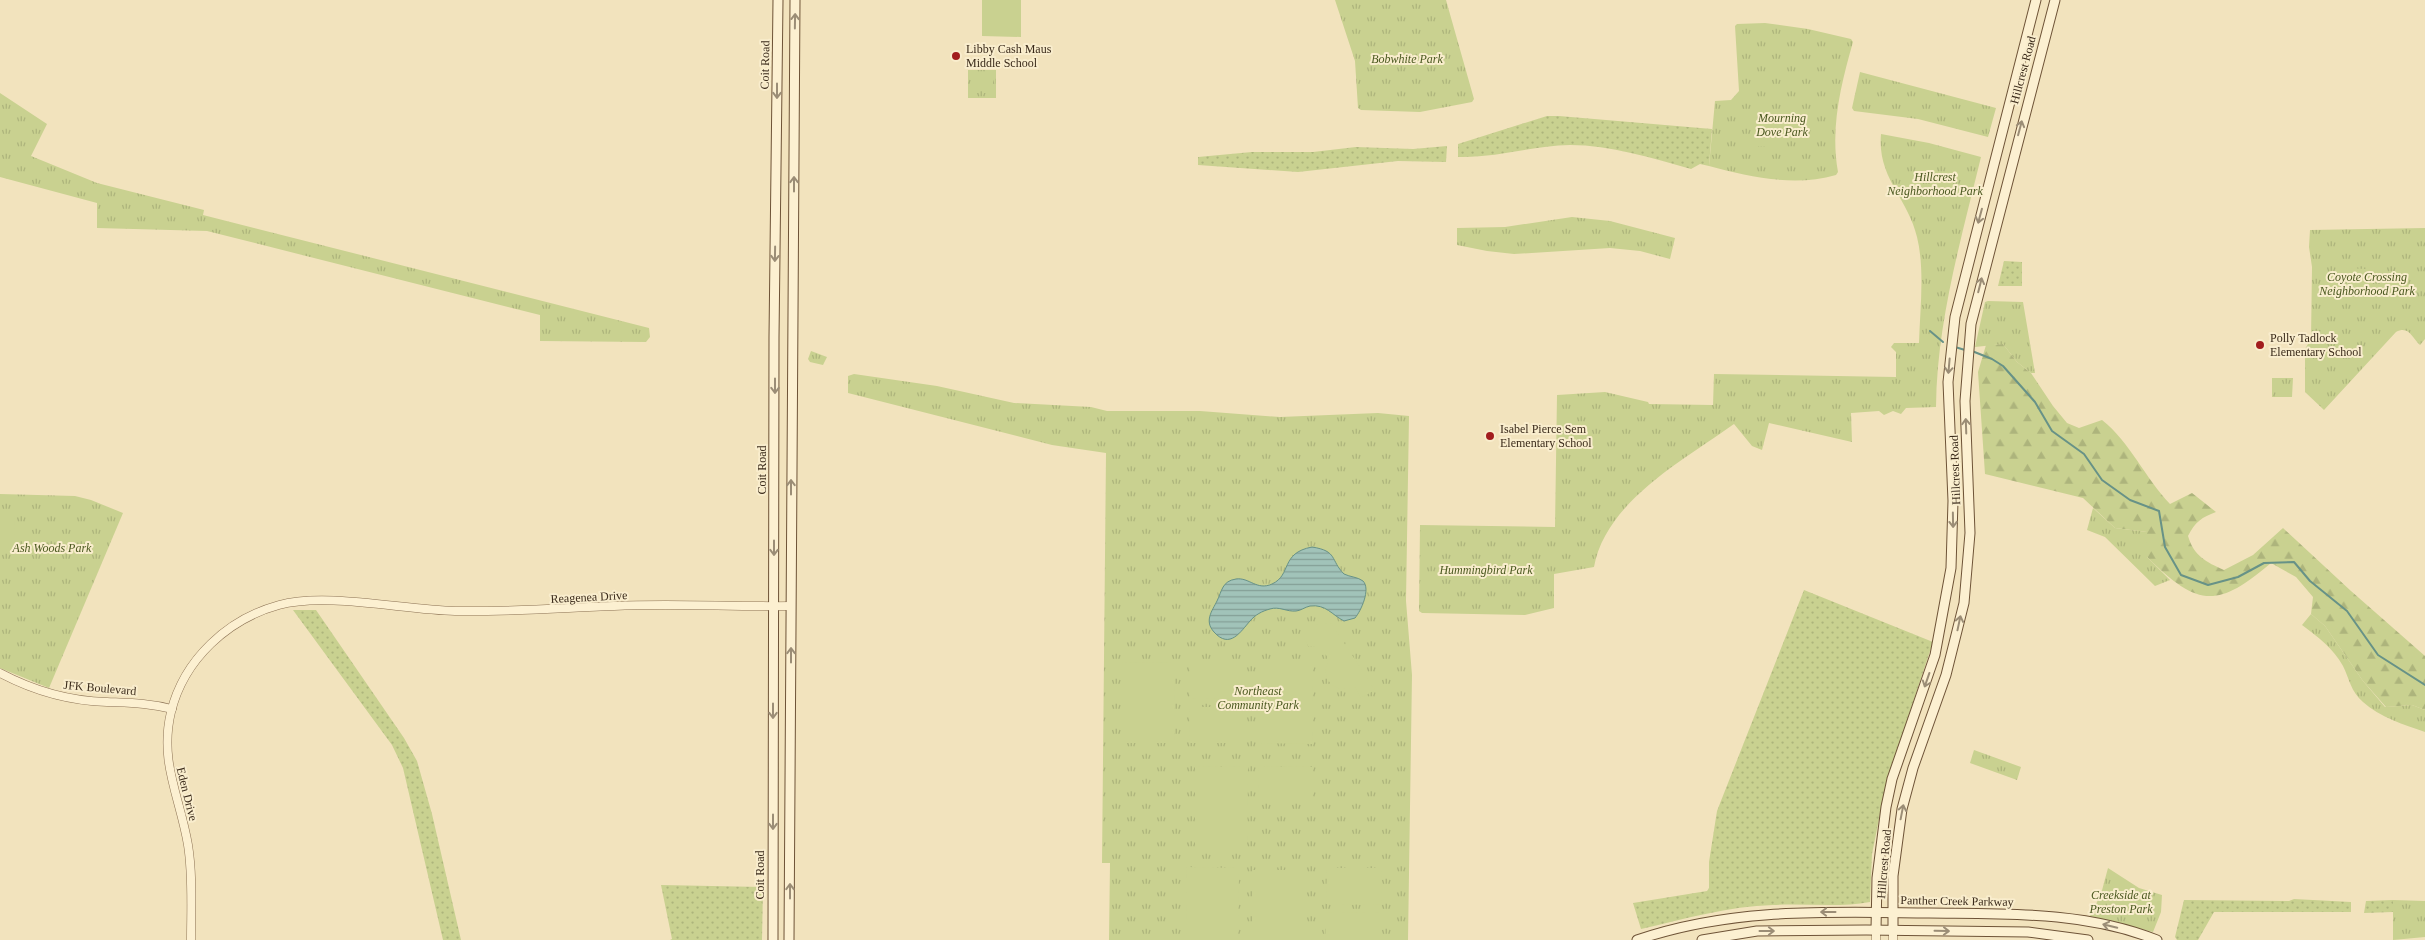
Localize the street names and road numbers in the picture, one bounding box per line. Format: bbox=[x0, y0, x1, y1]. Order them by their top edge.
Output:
street label: Hillcrest Road bbox=[2007, 35, 2039, 105]
street label: Coit Road bbox=[758, 40, 772, 90]
street label: Hillcrest Road bbox=[1947, 435, 1963, 505]
street label: Coit Road bbox=[755, 445, 769, 495]
street label: Reagenea Drive bbox=[550, 588, 628, 606]
street label: JFK Boulevard bbox=[63, 678, 137, 698]
street label: Eden Drive bbox=[174, 766, 200, 822]
street label: Hillcrest Road bbox=[1874, 829, 1894, 899]
street label: Coit Road bbox=[753, 850, 767, 900]
street label: Panther Creek Parkway bbox=[1900, 893, 2014, 909]

